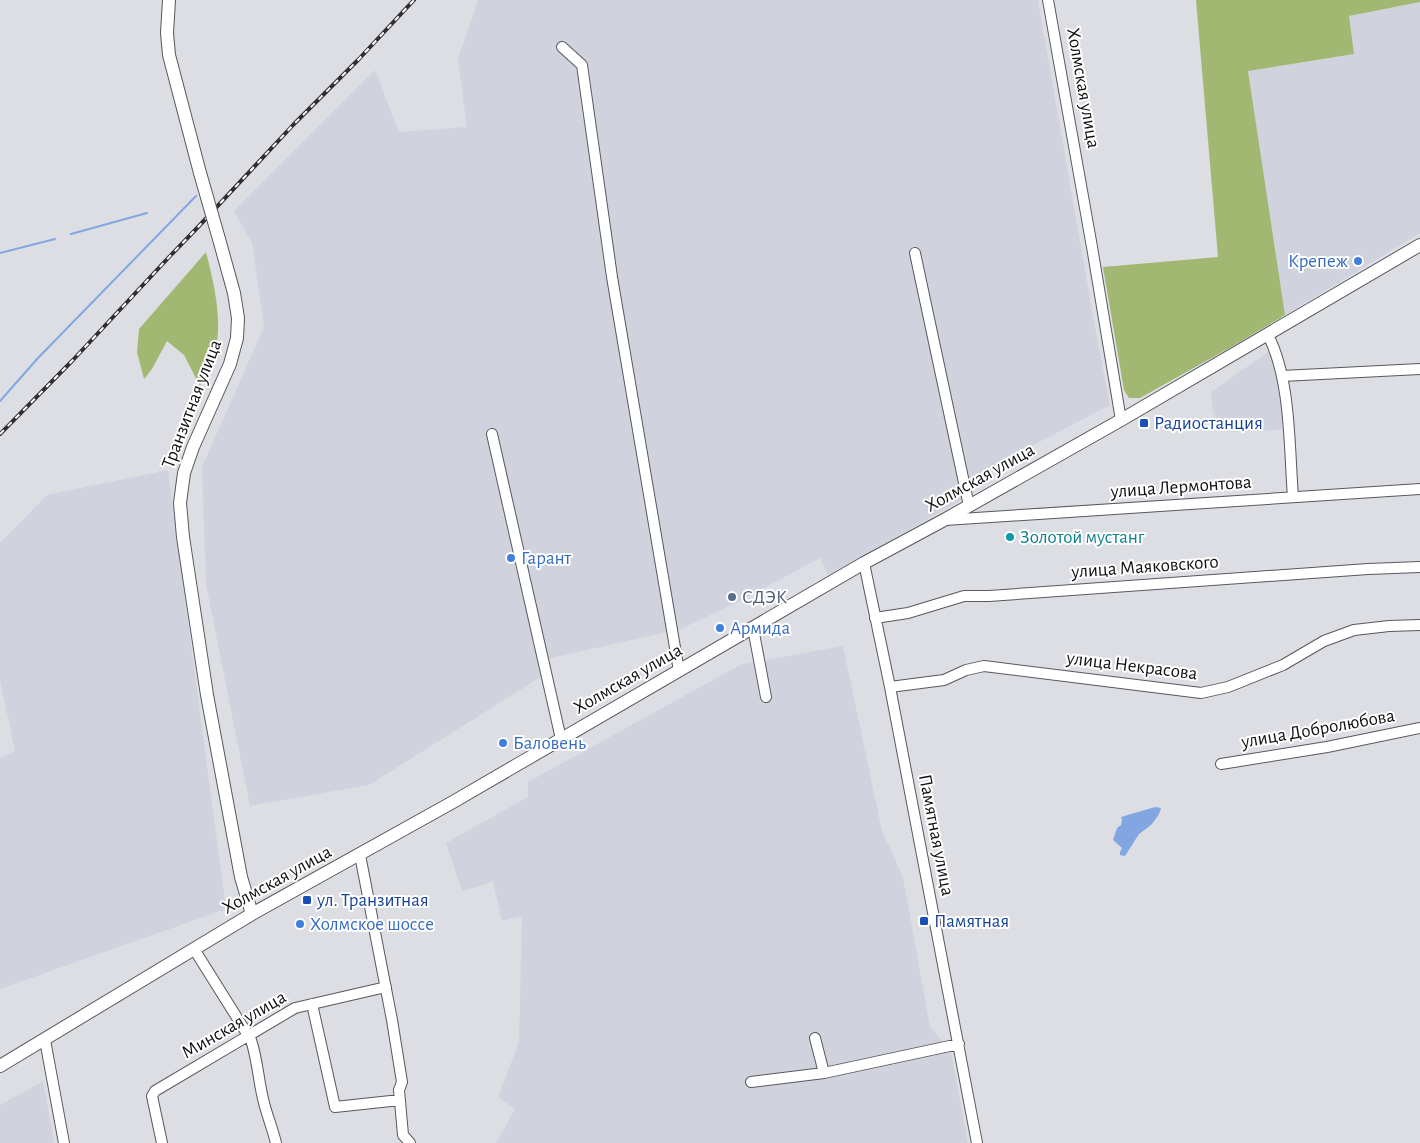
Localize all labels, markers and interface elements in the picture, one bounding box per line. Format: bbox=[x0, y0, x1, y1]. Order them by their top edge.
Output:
street label: Холмская улица bbox=[1063, 26, 1103, 150]
place label: Крепеж bbox=[1288, 252, 1349, 271]
marker: Крепеж bbox=[1352, 255, 1364, 267]
street label: Транзитная улица bbox=[159, 337, 225, 471]
place label: Радиостанция bbox=[1154, 414, 1263, 433]
marker: Радиостанция bbox=[1138, 417, 1150, 429]
street label: Холмская улица bbox=[922, 440, 1038, 516]
street label: улица Лермонтова bbox=[1109, 473, 1252, 501]
place label: Золотой мустанг bbox=[1020, 528, 1145, 547]
marker: Золотой мустанг bbox=[1004, 531, 1016, 543]
place label: Гарант bbox=[521, 549, 571, 568]
marker: Гарант bbox=[505, 552, 517, 564]
street label: улица Маяковского bbox=[1070, 552, 1219, 582]
place label: СДЭК bbox=[742, 588, 787, 607]
marker: СДЭК bbox=[726, 591, 738, 603]
place label: Армида bbox=[730, 619, 790, 638]
marker: Армида bbox=[714, 622, 726, 634]
street label: Холмская улица bbox=[571, 640, 686, 718]
street label: улица Некрасова bbox=[1065, 648, 1199, 683]
street label: улица Добролюбова bbox=[1239, 706, 1397, 752]
place label: Баловень bbox=[513, 734, 586, 753]
marker: Баловень bbox=[497, 737, 509, 749]
street label: Памятная улица bbox=[915, 773, 957, 898]
street label: Холмская улица bbox=[219, 842, 335, 918]
place label: ул. Транзитная bbox=[316, 891, 429, 910]
marker: ул. Транзитная bbox=[301, 894, 313, 906]
place label: Памятная bbox=[934, 912, 1009, 931]
place label: Холмское шоссе bbox=[310, 915, 434, 934]
marker: Памятная bbox=[918, 915, 930, 927]
marker: Холмское шоссе bbox=[294, 918, 306, 930]
street label: Минская улица bbox=[179, 987, 290, 1062]

